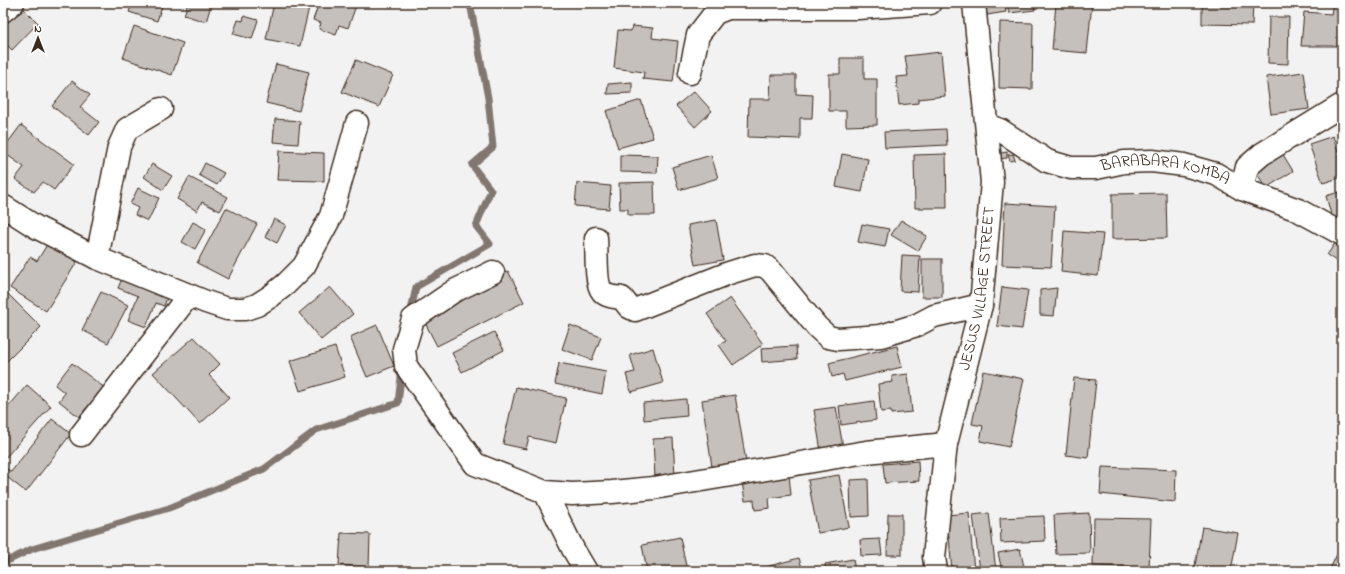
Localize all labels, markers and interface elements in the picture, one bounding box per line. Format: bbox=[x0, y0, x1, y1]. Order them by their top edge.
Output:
north arrow bbox=[18, 18, 58, 58]
text: N bbox=[34, 21, 42, 37]
street label: BARABARA KOMBA bbox=[1097, 149, 1235, 192]
street label: JESUS VILLAGE STREET bbox=[953, 206, 1002, 373]

